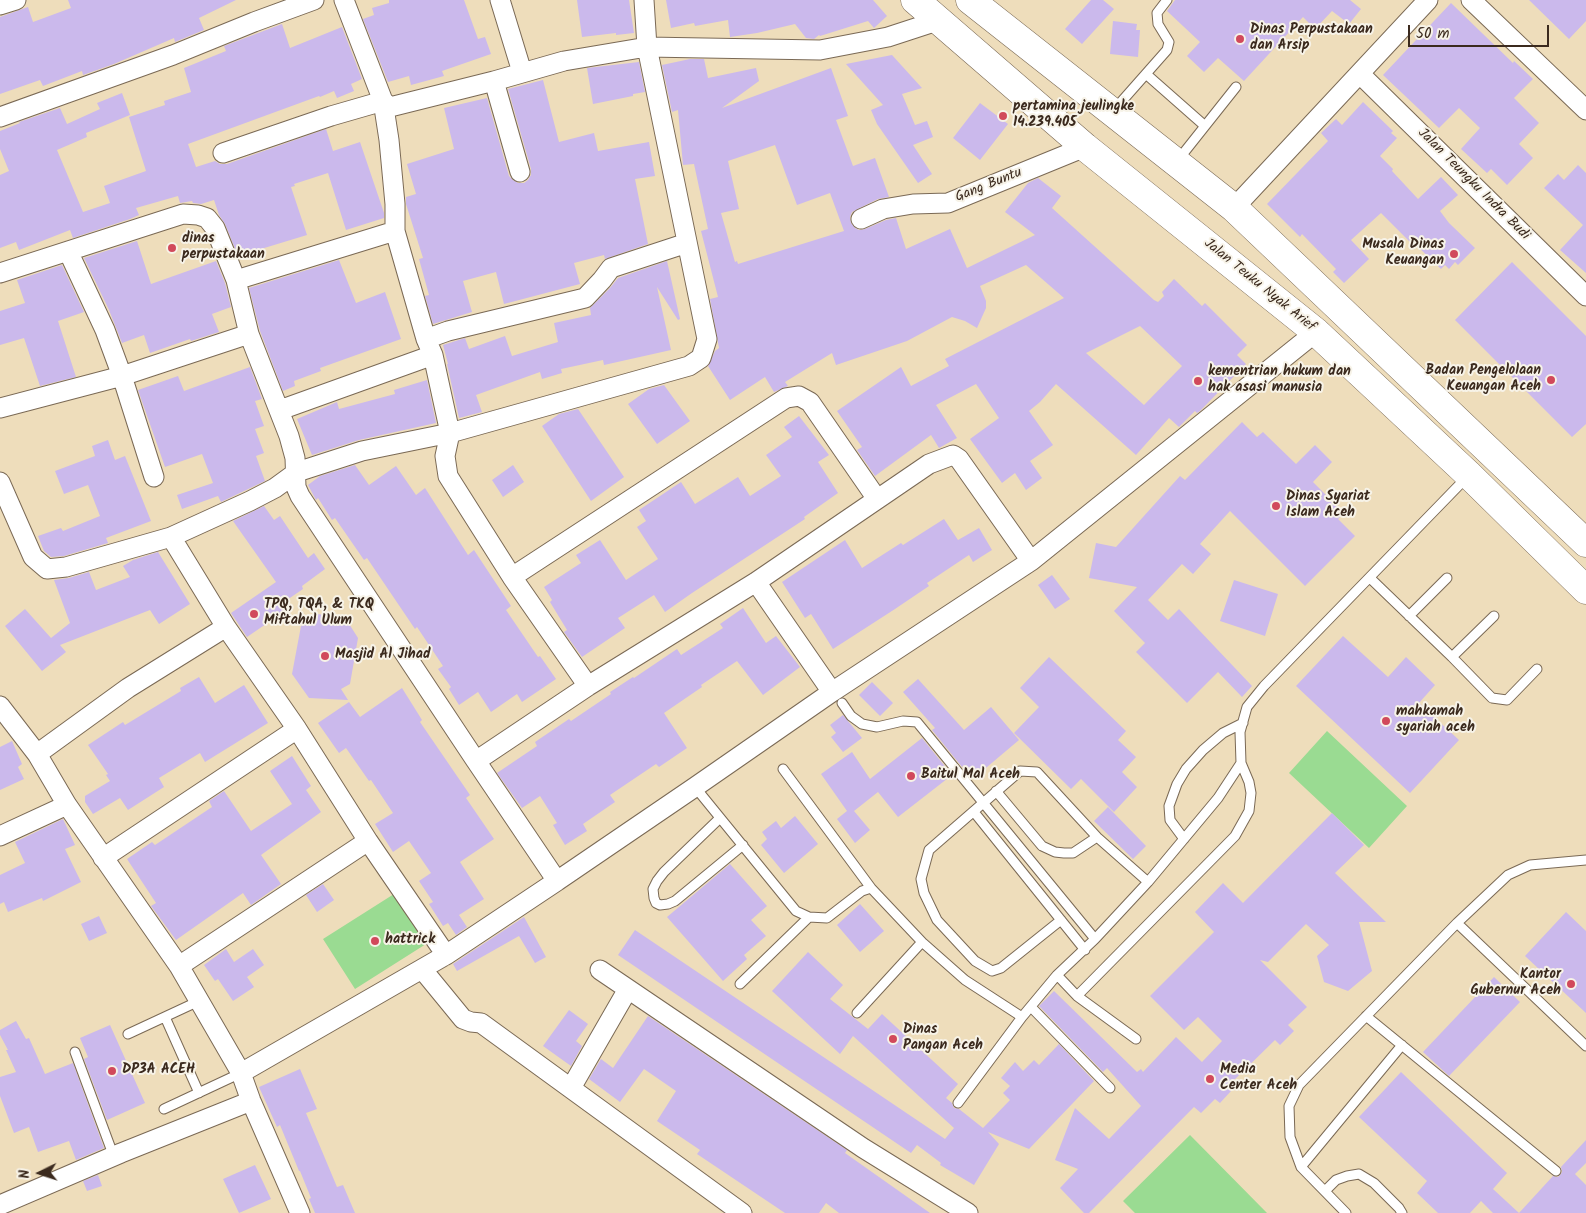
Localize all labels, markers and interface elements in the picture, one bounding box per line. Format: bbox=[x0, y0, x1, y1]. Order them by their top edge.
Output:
scale bar bbox=[1411, 15, 1552, 47]
text: 50 m bbox=[1416, 22, 1450, 46]
place label: Dinas Perpustakaan dan Arsip bbox=[1250, 23, 1373, 56]
marker: Dinas Perpustakaan dan Arsip bbox=[1234, 33, 1246, 45]
place label: pertamina jeulingke 14.239.405 bbox=[1013, 100, 1134, 132]
marker: pertamina jeulingke 14.239.405 bbox=[997, 110, 1009, 122]
street label: Jalan Teungku Indra Budi bbox=[1414, 126, 1532, 244]
street label: Gang Buntu bbox=[953, 165, 1025, 207]
place label: dinas perpustakaan bbox=[182, 232, 265, 264]
street label: Jalan Teuku Nyak Arief bbox=[1200, 236, 1318, 336]
place label: Musala Dinas Keuangan bbox=[1362, 238, 1444, 270]
marker: dinas perpustakaan bbox=[166, 242, 178, 254]
marker: Musala Dinas Keuangan bbox=[1448, 248, 1460, 260]
place label: Badan Pengelolaan Keuangan Aceh bbox=[1426, 364, 1541, 397]
place label: kementrian hukum dan hak asasi manusia bbox=[1208, 365, 1351, 398]
marker: Badan Pengelolaan Keuangan Aceh bbox=[1545, 374, 1557, 386]
marker: kementrian hukum dan hak asasi manusia bbox=[1192, 375, 1204, 387]
place label: Dinas Syariat Islam Aceh bbox=[1286, 490, 1370, 522]
marker: Dinas Syariat Islam Aceh bbox=[1270, 500, 1282, 512]
place label: TPQ, TQA, & TKQ Miftahul Ulum bbox=[264, 598, 374, 630]
marker: TPQ, TQA, & TKQ Miftahul Ulum bbox=[248, 608, 260, 620]
place label: Masjid Al Jihad bbox=[335, 648, 430, 664]
marker: Masjid Al Jihad bbox=[319, 650, 331, 662]
place label: mahkamah syariah aceh bbox=[1396, 705, 1475, 738]
marker: mahkamah syariah aceh bbox=[1380, 715, 1392, 727]
place label: Baitul Mal Aceh bbox=[921, 768, 1020, 784]
marker: Baitul Mal Aceh bbox=[905, 770, 917, 782]
place label: hattrick bbox=[385, 933, 435, 949]
marker: hattrick bbox=[369, 935, 381, 947]
place label: Kantor Gubernur Aceh bbox=[1471, 968, 1561, 1000]
marker: Kantor Gubernur Aceh bbox=[1565, 978, 1577, 990]
place label: Dinas Pangan Aceh bbox=[903, 1023, 983, 1056]
marker: Dinas Pangan Aceh bbox=[887, 1033, 899, 1045]
place label: DP3A ACEH bbox=[122, 1063, 195, 1079]
place label: Media Center Aceh bbox=[1220, 1063, 1297, 1096]
marker: DP3A ACEH bbox=[106, 1065, 118, 1077]
marker: Media Center Aceh bbox=[1204, 1073, 1216, 1085]
north arrow bbox=[15, 1148, 65, 1198]
text: N bbox=[14, 1169, 36, 1179]

